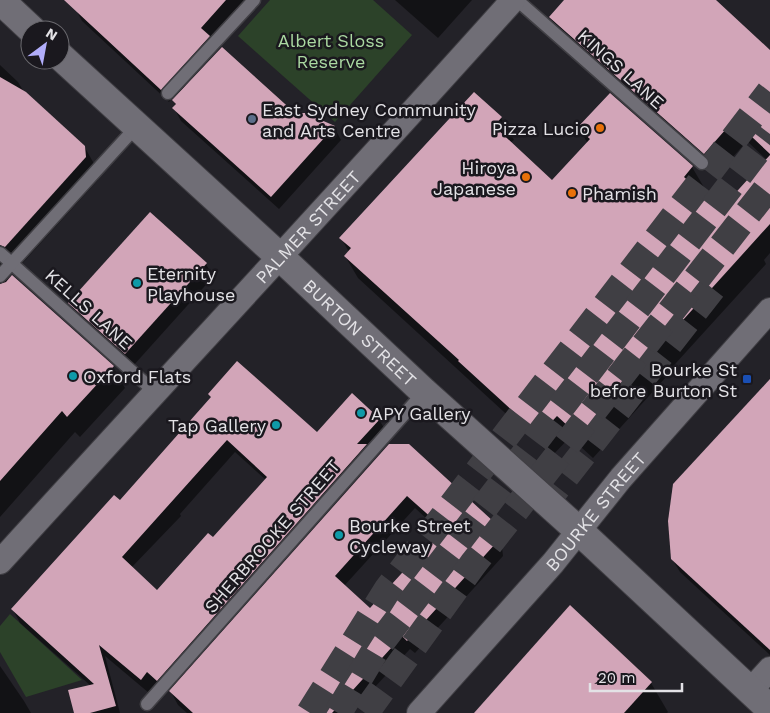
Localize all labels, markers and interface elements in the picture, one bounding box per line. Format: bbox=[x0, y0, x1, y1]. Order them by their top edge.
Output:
north arrow bbox=[20, 20, 70, 70]
text: N bbox=[43, 24, 61, 44]
street label: KINGS LANE bbox=[574, 25, 668, 113]
park label: Albert Sloss Reserve bbox=[278, 30, 384, 72]
place label: East Sydney Community and Arts Centre bbox=[262, 99, 477, 141]
marker: East Sydney Community and Arts Centre bbox=[246, 113, 258, 125]
place label: Pizza Lucio bbox=[492, 118, 590, 139]
marker: Pizza Lucio bbox=[594, 122, 606, 134]
place label: Hiroya Japanese bbox=[433, 157, 516, 199]
street label: PALMER STREET bbox=[251, 166, 364, 287]
marker: Hiroya Japanese bbox=[520, 171, 532, 183]
place label: Phamish bbox=[582, 183, 657, 204]
marker: Phamish bbox=[566, 187, 578, 199]
place label: Eternity Playhouse bbox=[147, 263, 235, 305]
street label: KELLS LANE bbox=[41, 264, 137, 354]
street label: BURTON STREET bbox=[299, 274, 421, 390]
marker: Eternity Playhouse bbox=[131, 277, 143, 289]
place label: Bourke St before Burton St bbox=[590, 359, 737, 401]
place label: Oxford Flats bbox=[83, 366, 191, 387]
marker: Oxford Flats bbox=[67, 370, 79, 382]
marker: Bourke St before Burton St bbox=[741, 373, 753, 385]
place label: APY Gallery bbox=[371, 403, 471, 424]
marker: APY Gallery bbox=[355, 407, 367, 419]
place label: Tap Gallery bbox=[168, 415, 267, 436]
marker: Tap Gallery bbox=[270, 419, 282, 431]
street label: BOURKE STREET bbox=[541, 447, 650, 575]
street label: SHERBROOKE STREET bbox=[200, 455, 344, 617]
place label: Bourke Street Cycleway bbox=[349, 515, 471, 557]
marker: Bourke Street Cycleway bbox=[333, 529, 345, 541]
scale bar bbox=[590, 660, 682, 692]
text: 20 m bbox=[598, 669, 636, 687]

